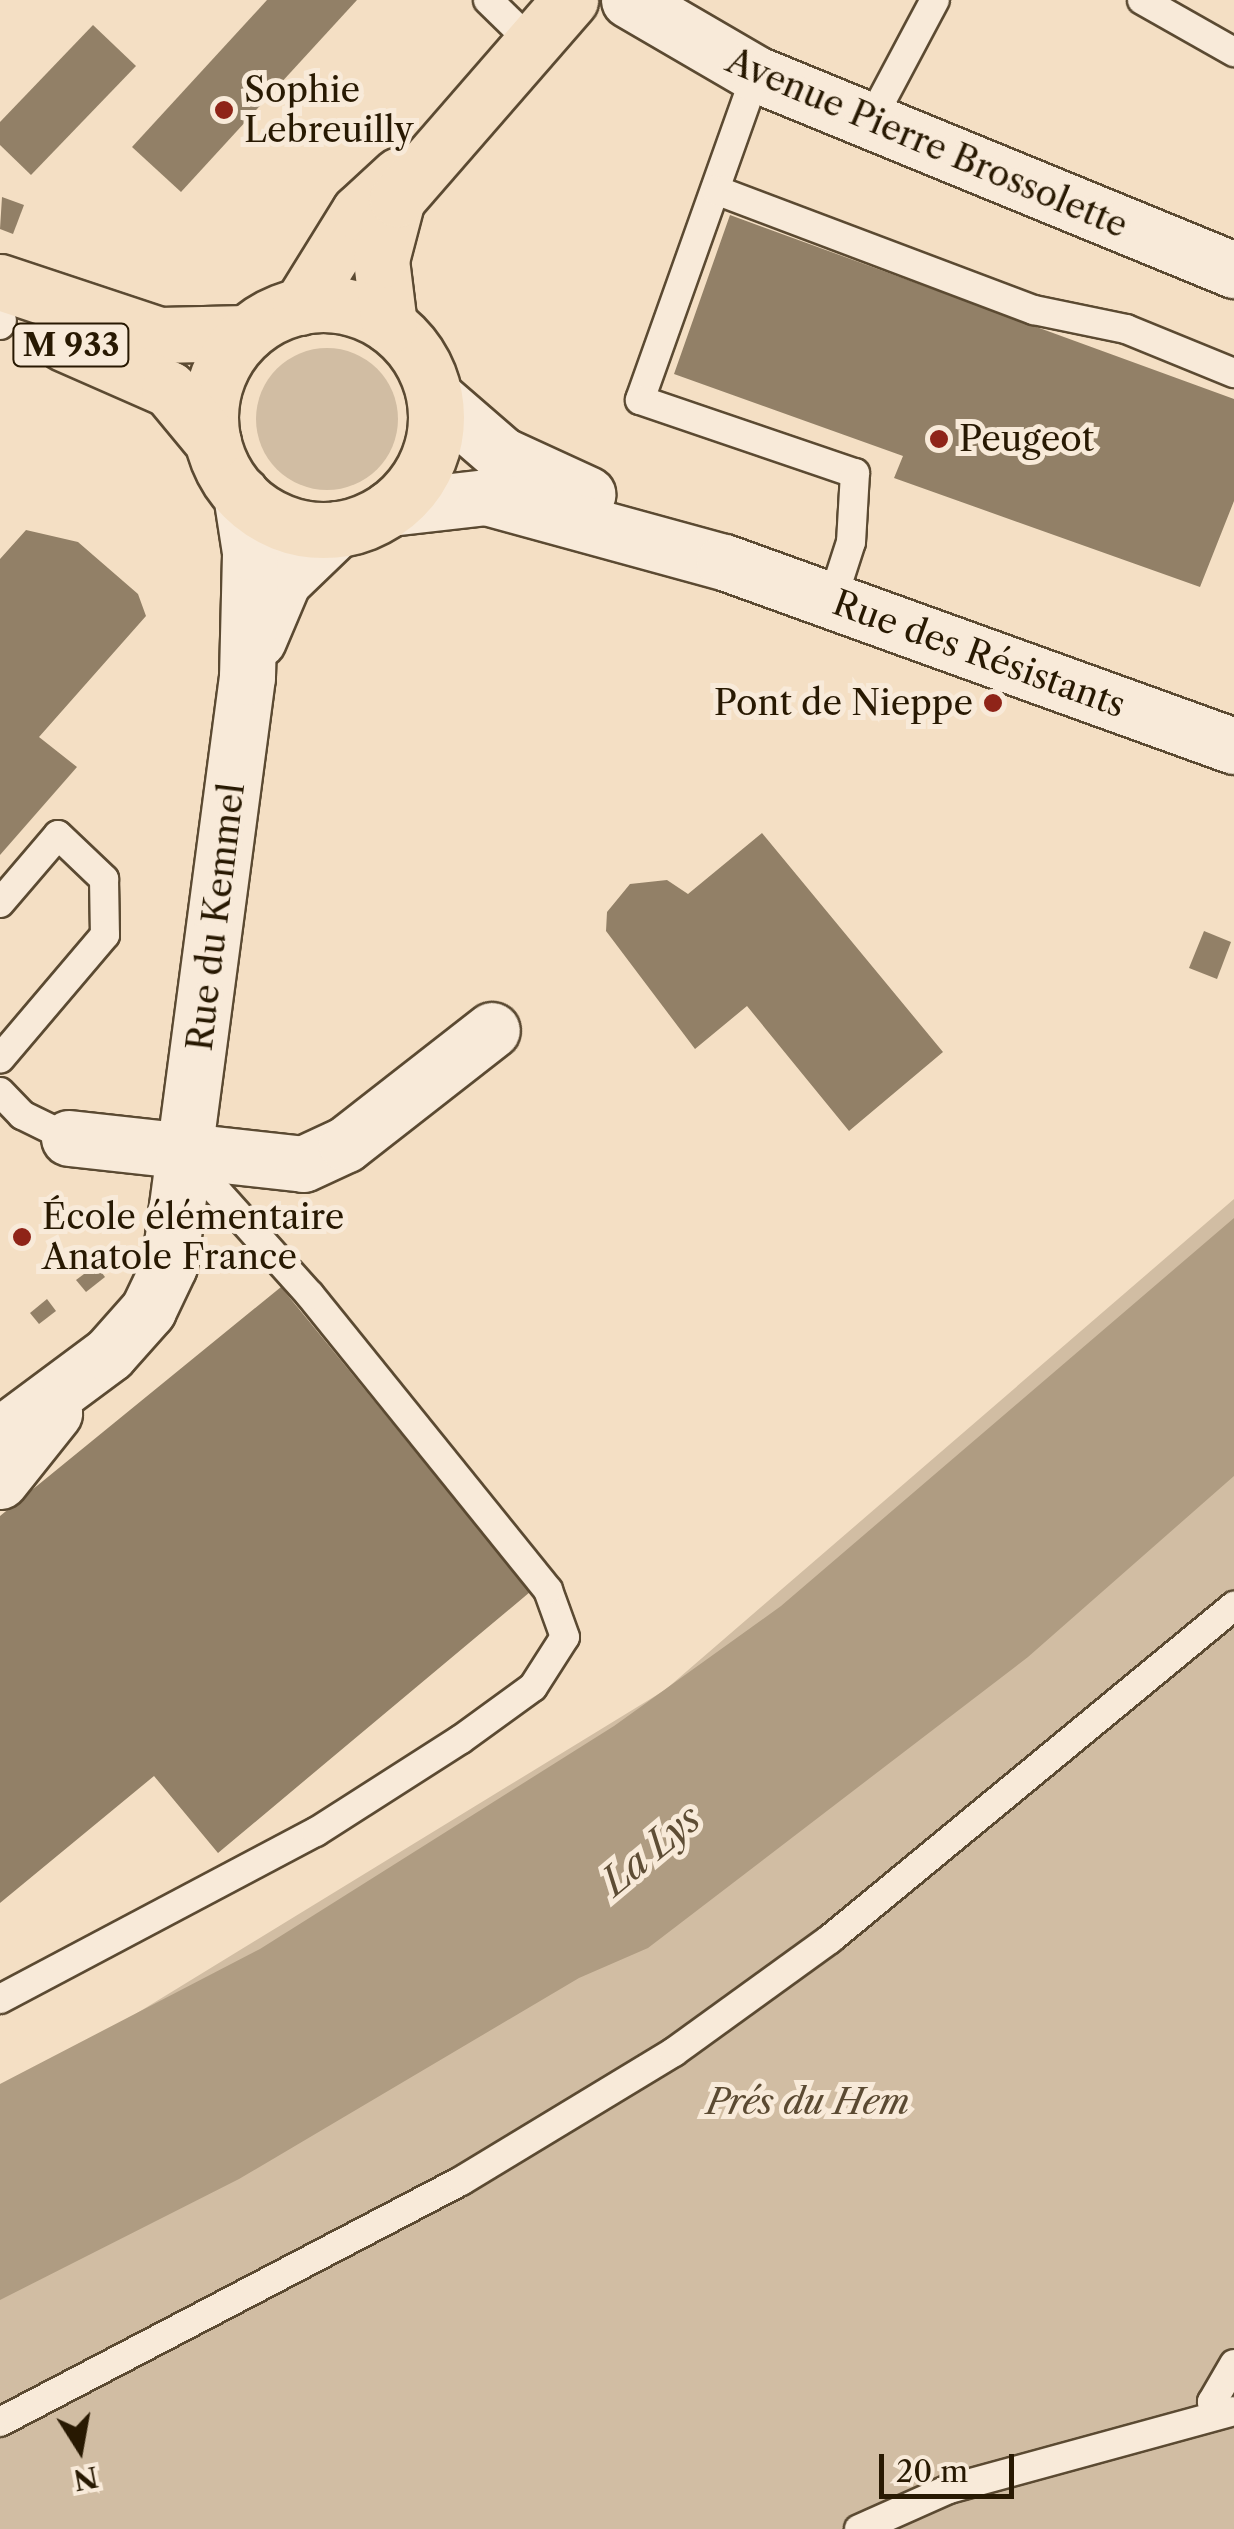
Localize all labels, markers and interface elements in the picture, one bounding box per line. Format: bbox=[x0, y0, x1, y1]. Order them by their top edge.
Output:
street label: Avenue Pierre Brossolette bbox=[720, 39, 1134, 247]
place label: Sophie Lebreuilly bbox=[244, 69, 414, 151]
marker: Sophie Lebreuilly bbox=[213, 99, 235, 121]
road number: M 933 bbox=[11, 318, 131, 372]
place label: Peugeot bbox=[959, 418, 1094, 460]
marker: Peugeot bbox=[928, 428, 950, 450]
street label: Rue des Résistants bbox=[827, 582, 1131, 726]
place label: Pont de Nieppe bbox=[714, 682, 973, 724]
marker: Pont de Nieppe bbox=[982, 692, 1004, 714]
street label: Rue du Kemmel bbox=[179, 781, 253, 1053]
place label: École élémentaire Anatole France bbox=[42, 1196, 344, 1278]
marker: École élémentaire Anatole France bbox=[11, 1226, 33, 1248]
water label: La Lys bbox=[592, 1795, 710, 1905]
park label: Prés du Hem bbox=[706, 2081, 910, 2123]
north arrow bbox=[30, 2399, 130, 2499]
scale bar bbox=[884, 2434, 1019, 2496]
text: 20 m bbox=[896, 2453, 968, 2490]
text: N bbox=[71, 2459, 101, 2497]

